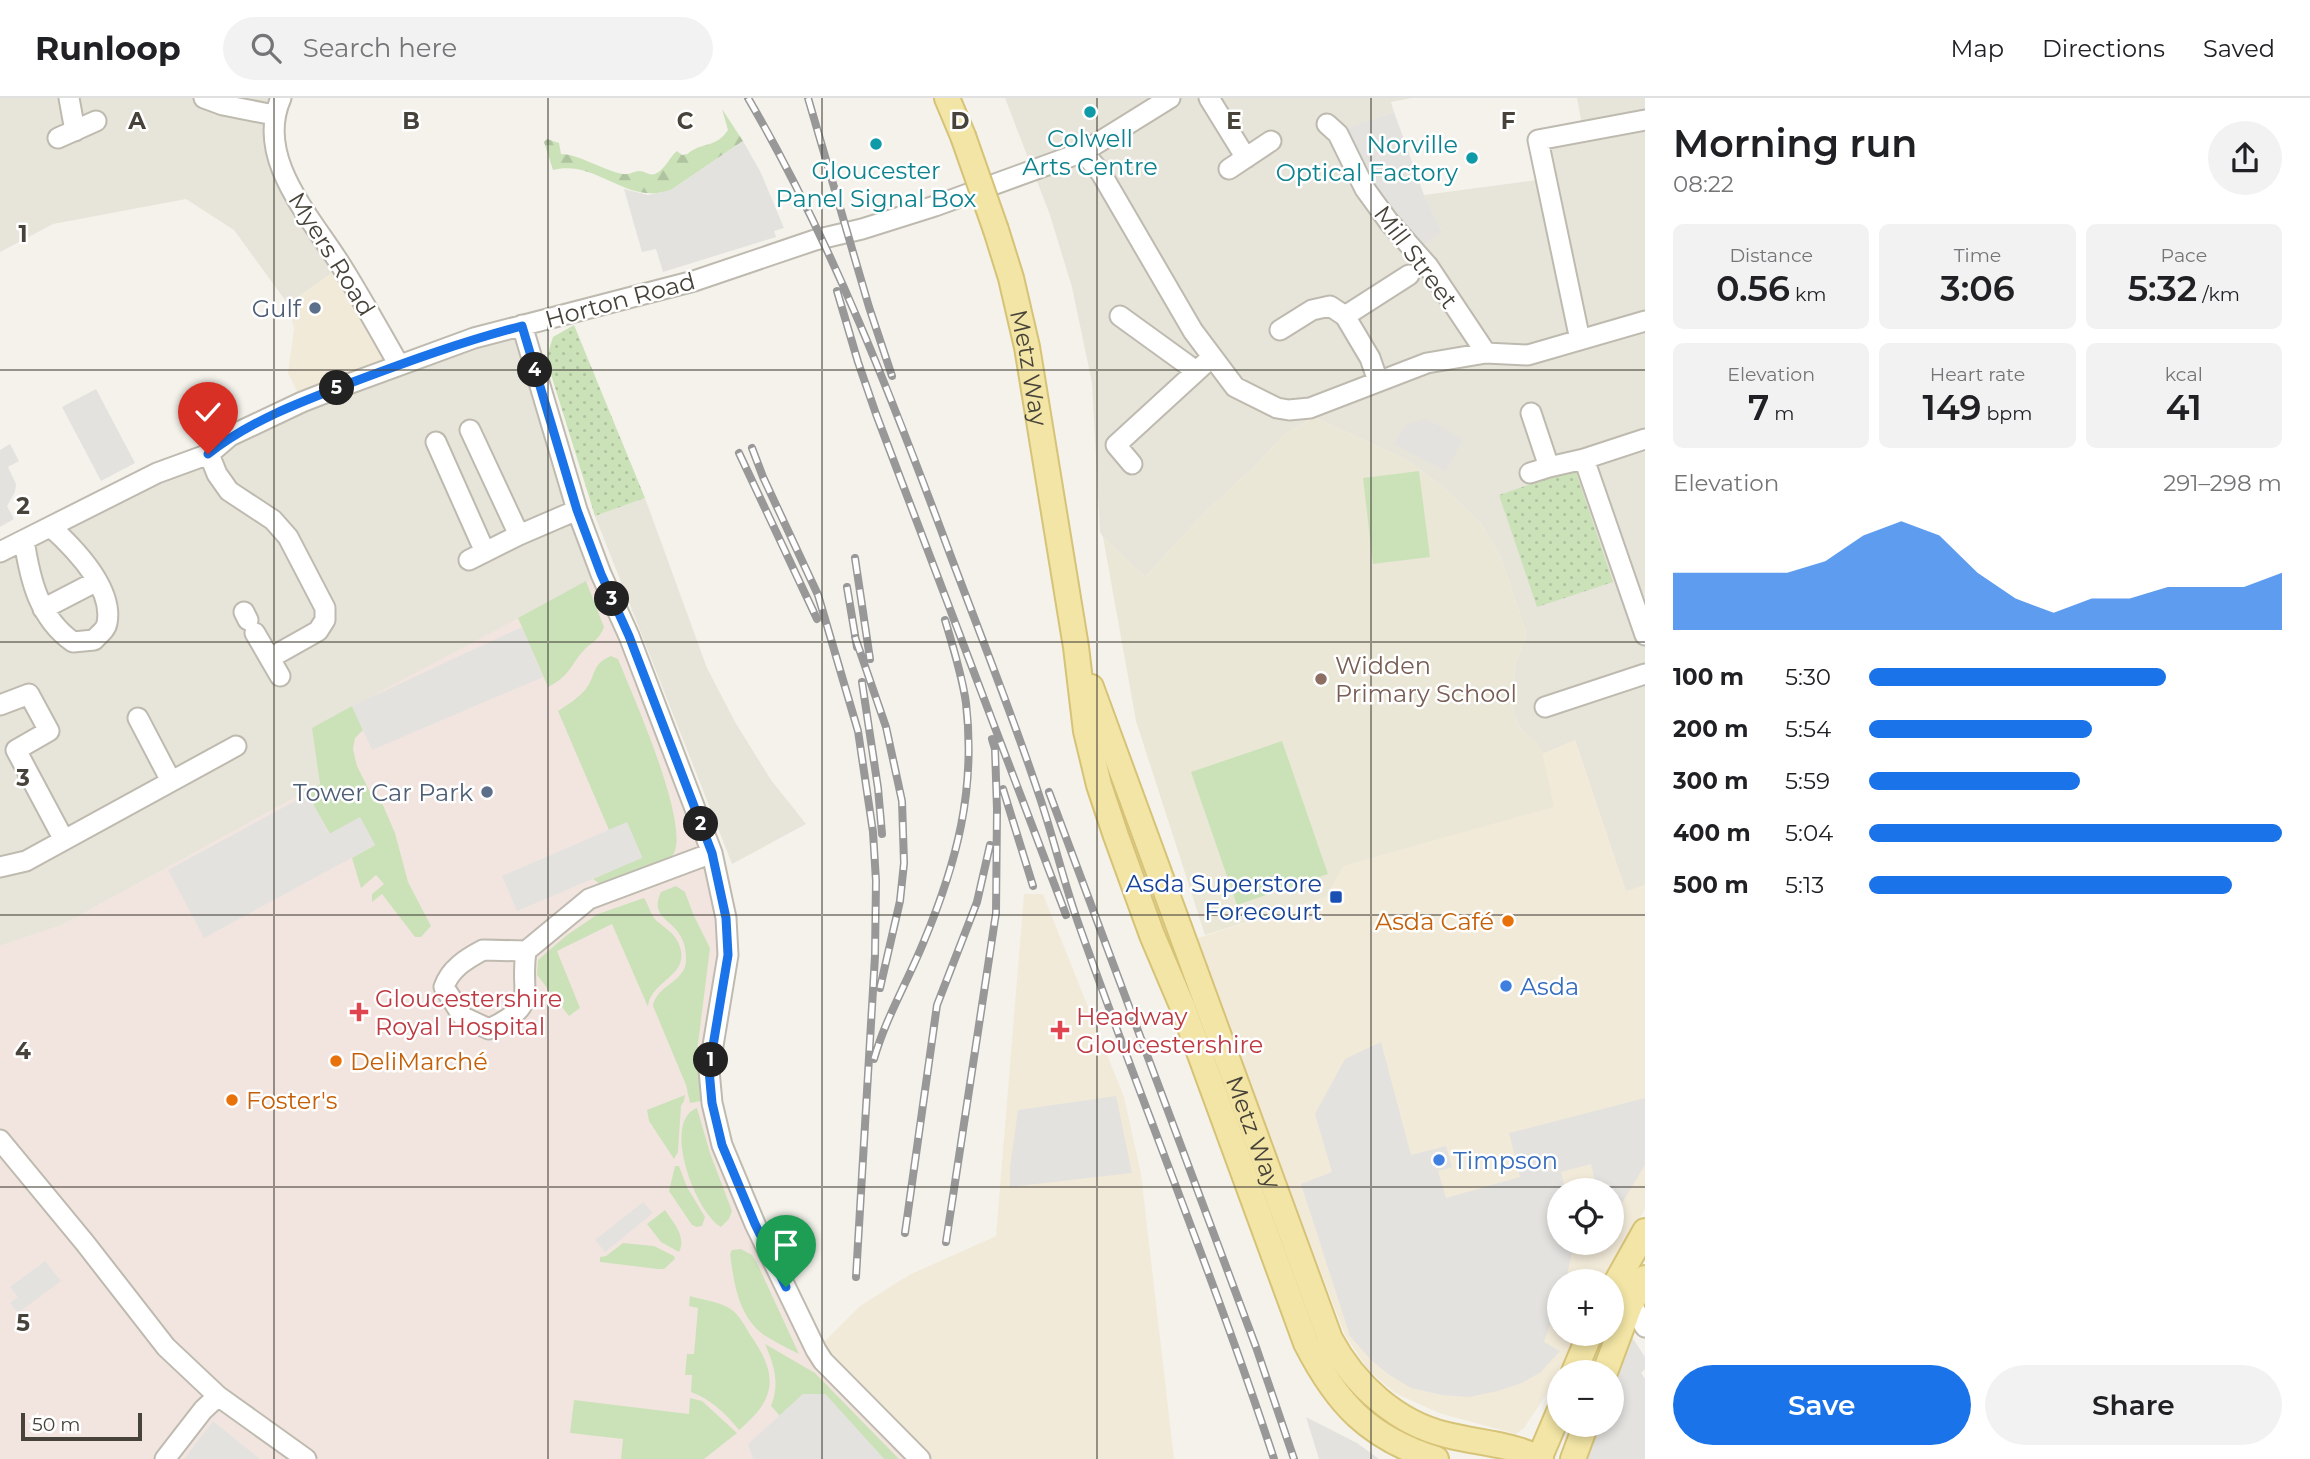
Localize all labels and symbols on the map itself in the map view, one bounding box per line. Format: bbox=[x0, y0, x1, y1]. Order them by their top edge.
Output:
marker: Colwell Arts Centre bbox=[1082, 104, 1098, 120]
text: A bbox=[127, 107, 146, 135]
text: B bbox=[402, 107, 420, 135]
text: C bbox=[677, 107, 694, 135]
text: D bbox=[951, 107, 970, 135]
text: E bbox=[1226, 107, 1242, 135]
text: F bbox=[1501, 107, 1516, 135]
place label: Colwell Arts Centre bbox=[1022, 124, 1158, 181]
place label: Norville Optical Factory bbox=[1276, 130, 1458, 187]
marker: Gloucester Panel Signal Box bbox=[868, 136, 884, 152]
marker: Norville Optical Factory bbox=[1464, 150, 1480, 166]
place label: Gloucester Panel Signal Box bbox=[776, 156, 977, 213]
street label: Myers Road bbox=[283, 187, 381, 321]
street label: Mill Street bbox=[1368, 200, 1464, 314]
text: 1 bbox=[18, 220, 28, 248]
street label: Horton Road bbox=[542, 266, 698, 334]
place label: Gulf bbox=[252, 294, 302, 323]
marker: Gulf bbox=[307, 300, 323, 316]
street label: Metz Way bbox=[1004, 307, 1054, 428]
pin: 4 bbox=[518, 352, 552, 388]
pin: 5 bbox=[320, 370, 354, 406]
pin bbox=[178, 382, 238, 454]
text: 2 bbox=[16, 492, 30, 520]
pin: 3 bbox=[594, 582, 630, 616]
place label: Widden Primary School bbox=[1335, 651, 1517, 708]
marker: Widden Primary School bbox=[1313, 671, 1329, 687]
text: 3 bbox=[15, 764, 30, 792]
place label: Tower Car Park bbox=[293, 778, 474, 807]
marker: Tower Car Park bbox=[479, 784, 495, 800]
pin: 2 bbox=[684, 806, 718, 842]
place label: Asda Superstore Forecourt bbox=[1125, 869, 1322, 926]
marker: Asda Superstore Forecourt bbox=[1328, 889, 1344, 905]
place label: Asda Café bbox=[1375, 907, 1494, 936]
marker: Asda Café bbox=[1500, 913, 1516, 929]
place label: Asda bbox=[1520, 972, 1579, 1001]
marker: Asda bbox=[1498, 978, 1514, 994]
place label: Gloucestershire Royal Hospital bbox=[375, 984, 562, 1041]
marker: Gloucestershire Royal Hospital bbox=[349, 1002, 369, 1022]
place label: Headway Gloucestershire bbox=[1076, 1002, 1263, 1059]
marker: Headway Gloucestershire bbox=[1050, 1020, 1070, 1040]
text: 4 bbox=[15, 1037, 31, 1065]
pin: 1 bbox=[694, 1042, 728, 1077]
place label: DeliMarché bbox=[350, 1047, 488, 1076]
marker: DeliMarché bbox=[328, 1053, 344, 1069]
street label: Metz Way bbox=[1220, 1072, 1288, 1192]
place label: Foster's bbox=[246, 1086, 338, 1115]
marker: Foster's bbox=[224, 1092, 240, 1108]
place label: Timpson bbox=[1453, 1146, 1558, 1175]
marker: Timpson bbox=[1431, 1152, 1447, 1168]
pin bbox=[756, 1215, 816, 1287]
text: 5 bbox=[16, 1309, 30, 1337]
scale bar bbox=[21, 1410, 142, 1442]

